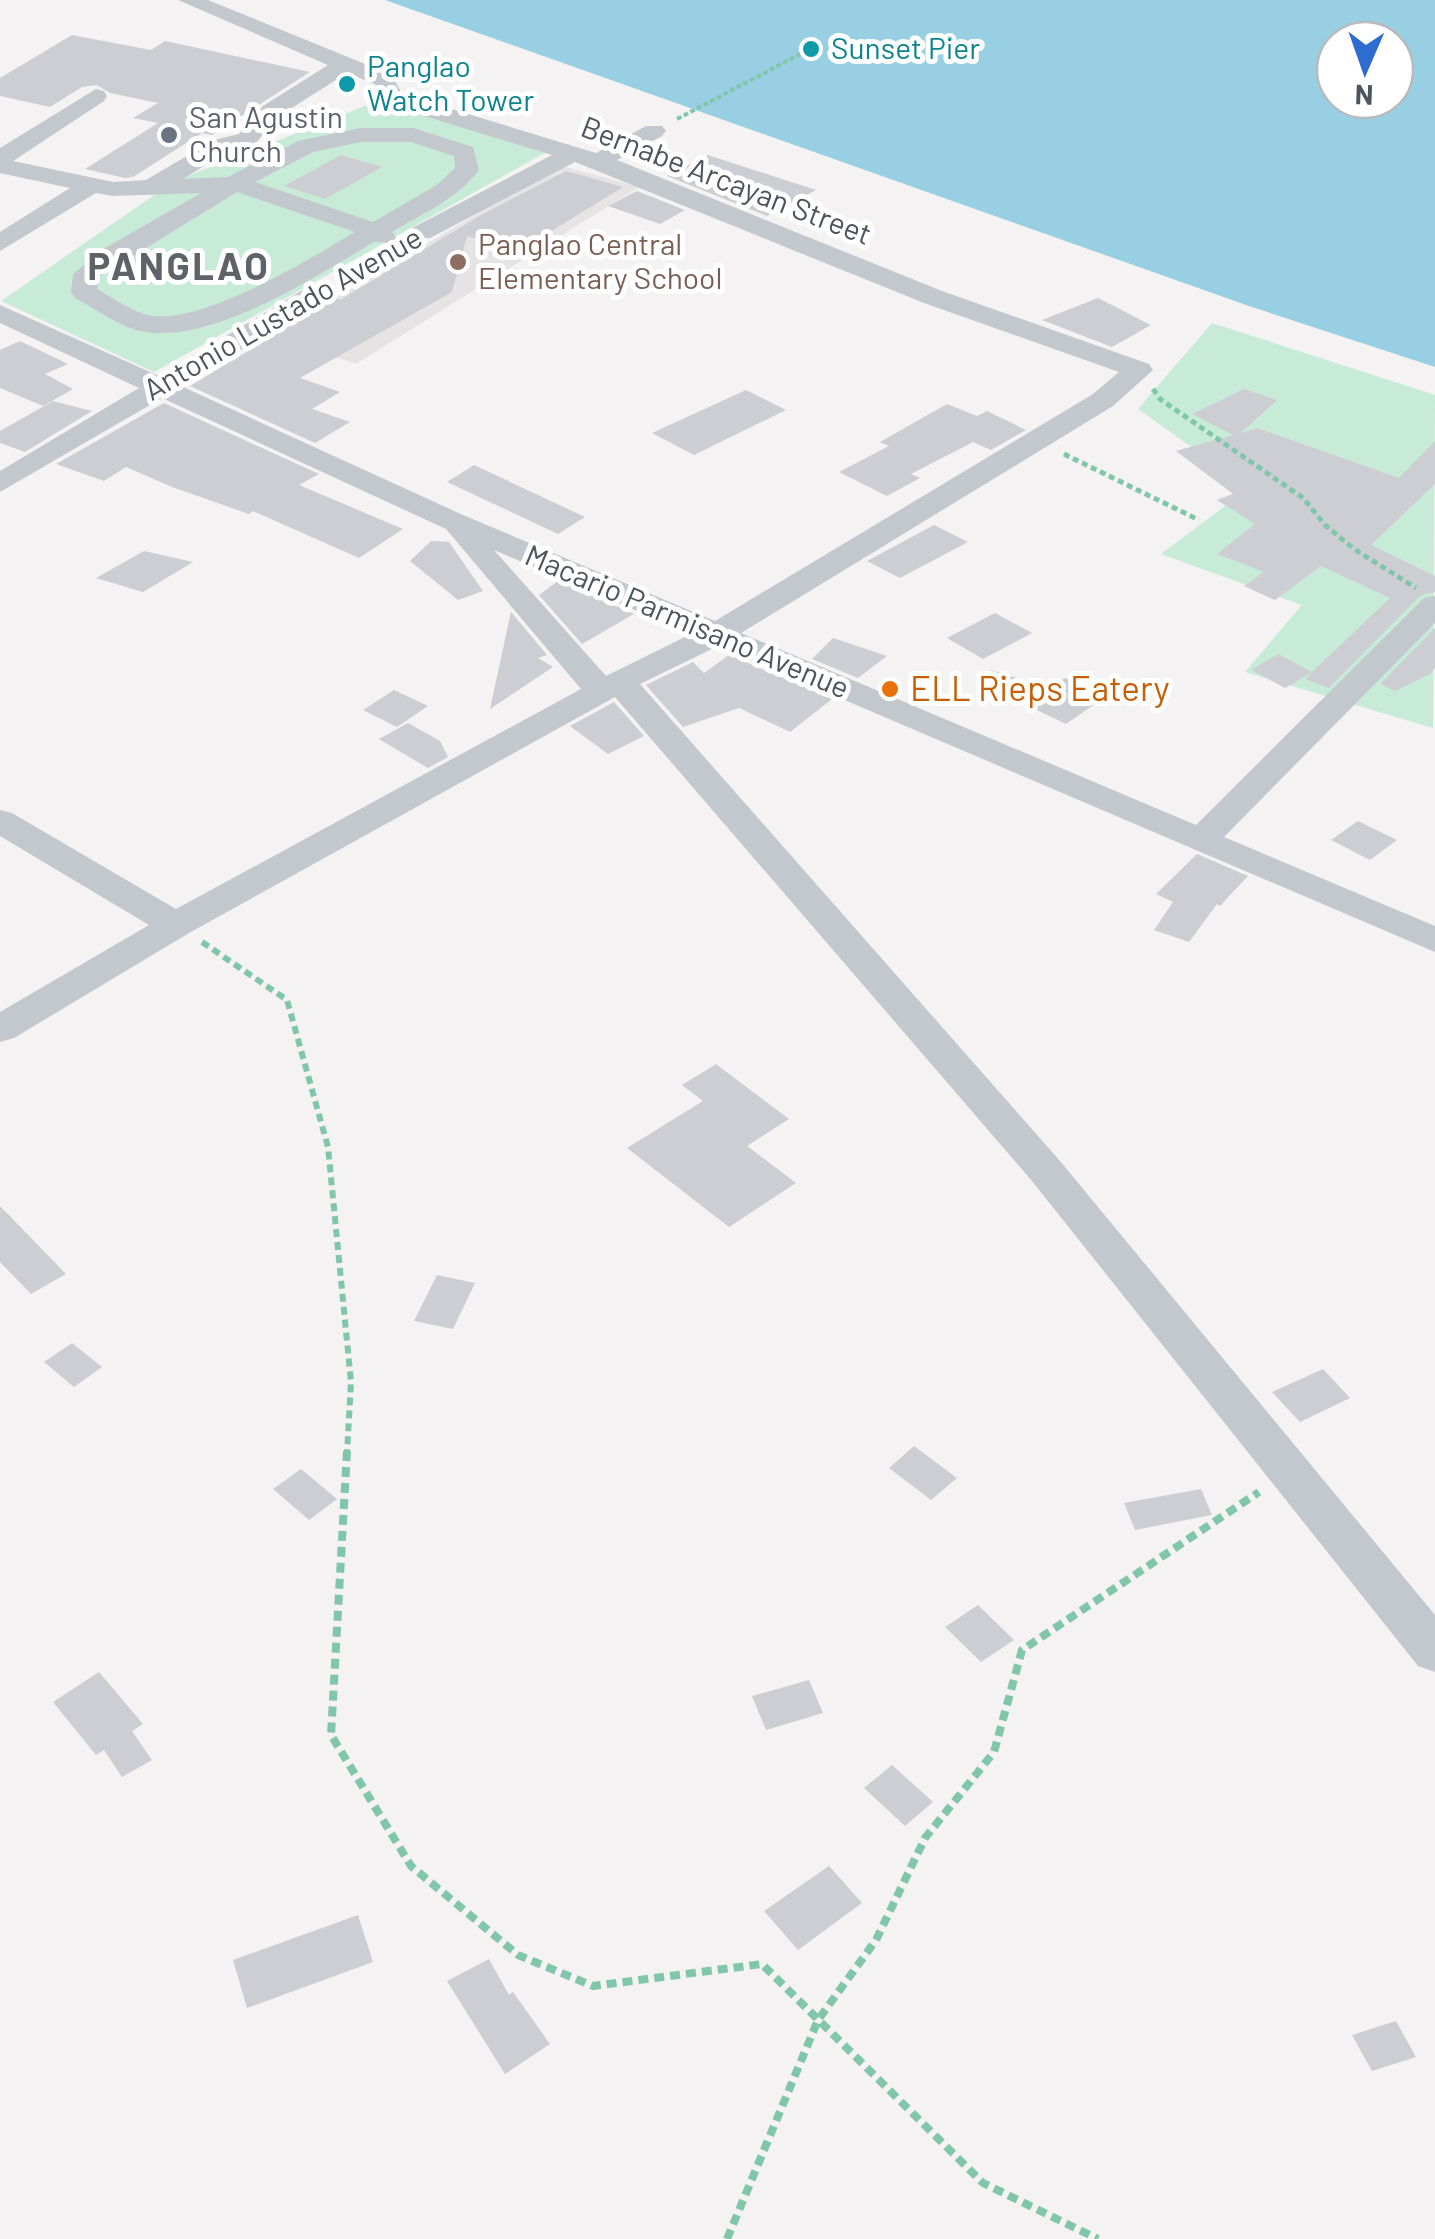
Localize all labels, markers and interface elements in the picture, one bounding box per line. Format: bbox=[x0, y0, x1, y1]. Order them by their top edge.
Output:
north arrow bbox=[1315, 20, 1415, 120]
place label: Sunset Pier bbox=[831, 29, 980, 65]
marker: Sunset Pier bbox=[800, 38, 822, 60]
place label: Panglao Watch Tower bbox=[367, 47, 534, 117]
marker: Panglao Watch Tower bbox=[336, 73, 358, 95]
text: N bbox=[1354, 79, 1374, 113]
place label: San Agustin Church bbox=[189, 98, 343, 168]
street label: Bernabe Arcayan Street bbox=[576, 107, 877, 251]
marker: San Agustin Church bbox=[158, 124, 180, 146]
street label: Antonio Lustado Avenue bbox=[137, 218, 427, 407]
place label: Panglao Central Elementary School bbox=[478, 225, 722, 295]
district label: PANGLAO bbox=[88, 242, 270, 288]
marker: Panglao Central Elementary School bbox=[447, 251, 469, 273]
street label: Macario Parmisano Avenue bbox=[520, 536, 855, 705]
place label: ELL Rieps Eatery bbox=[910, 666, 1170, 708]
marker: ELL Rieps Eatery bbox=[879, 678, 901, 700]

